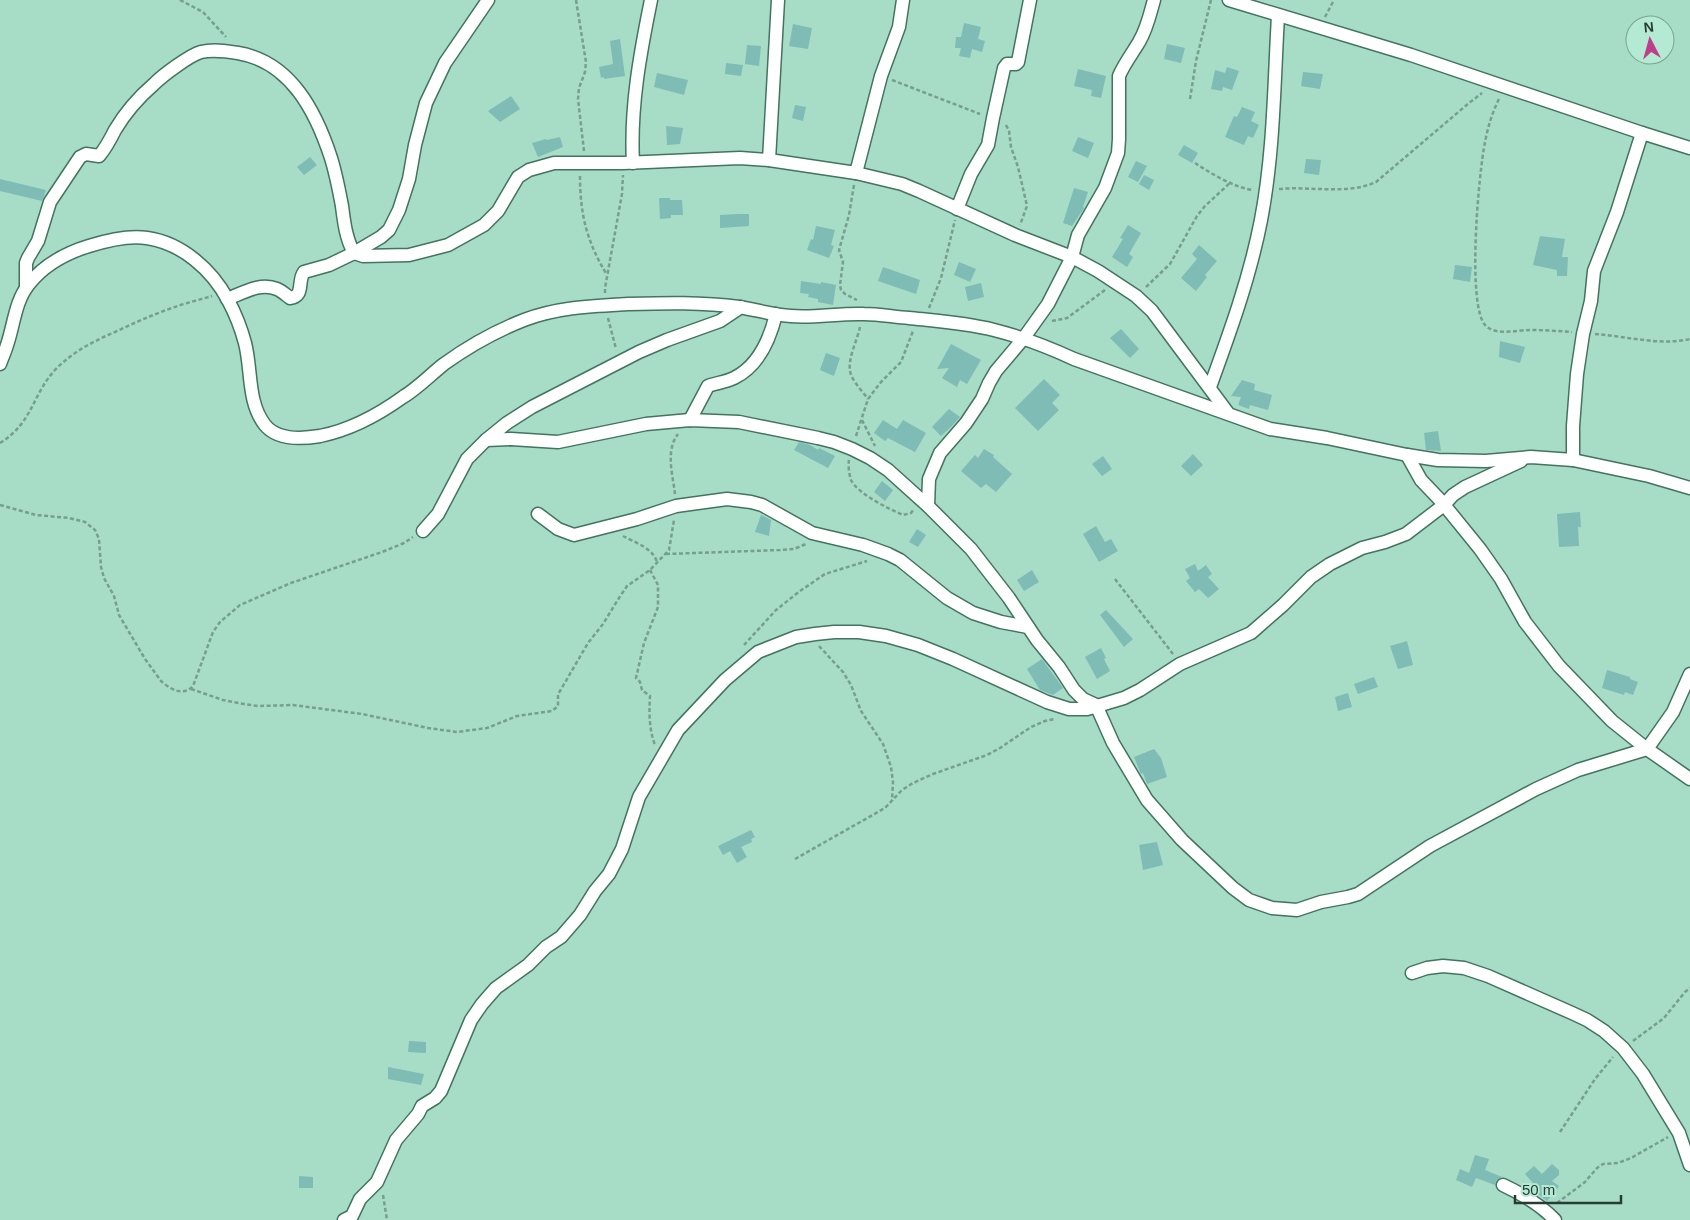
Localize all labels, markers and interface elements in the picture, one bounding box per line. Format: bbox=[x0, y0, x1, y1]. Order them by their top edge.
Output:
north arrow bbox=[1625, 15, 1675, 65]
text: N bbox=[1643, 19, 1655, 36]
scale bar bbox=[1515, 1172, 1621, 1204]
text: 50 m bbox=[1522, 1181, 1555, 1198]

